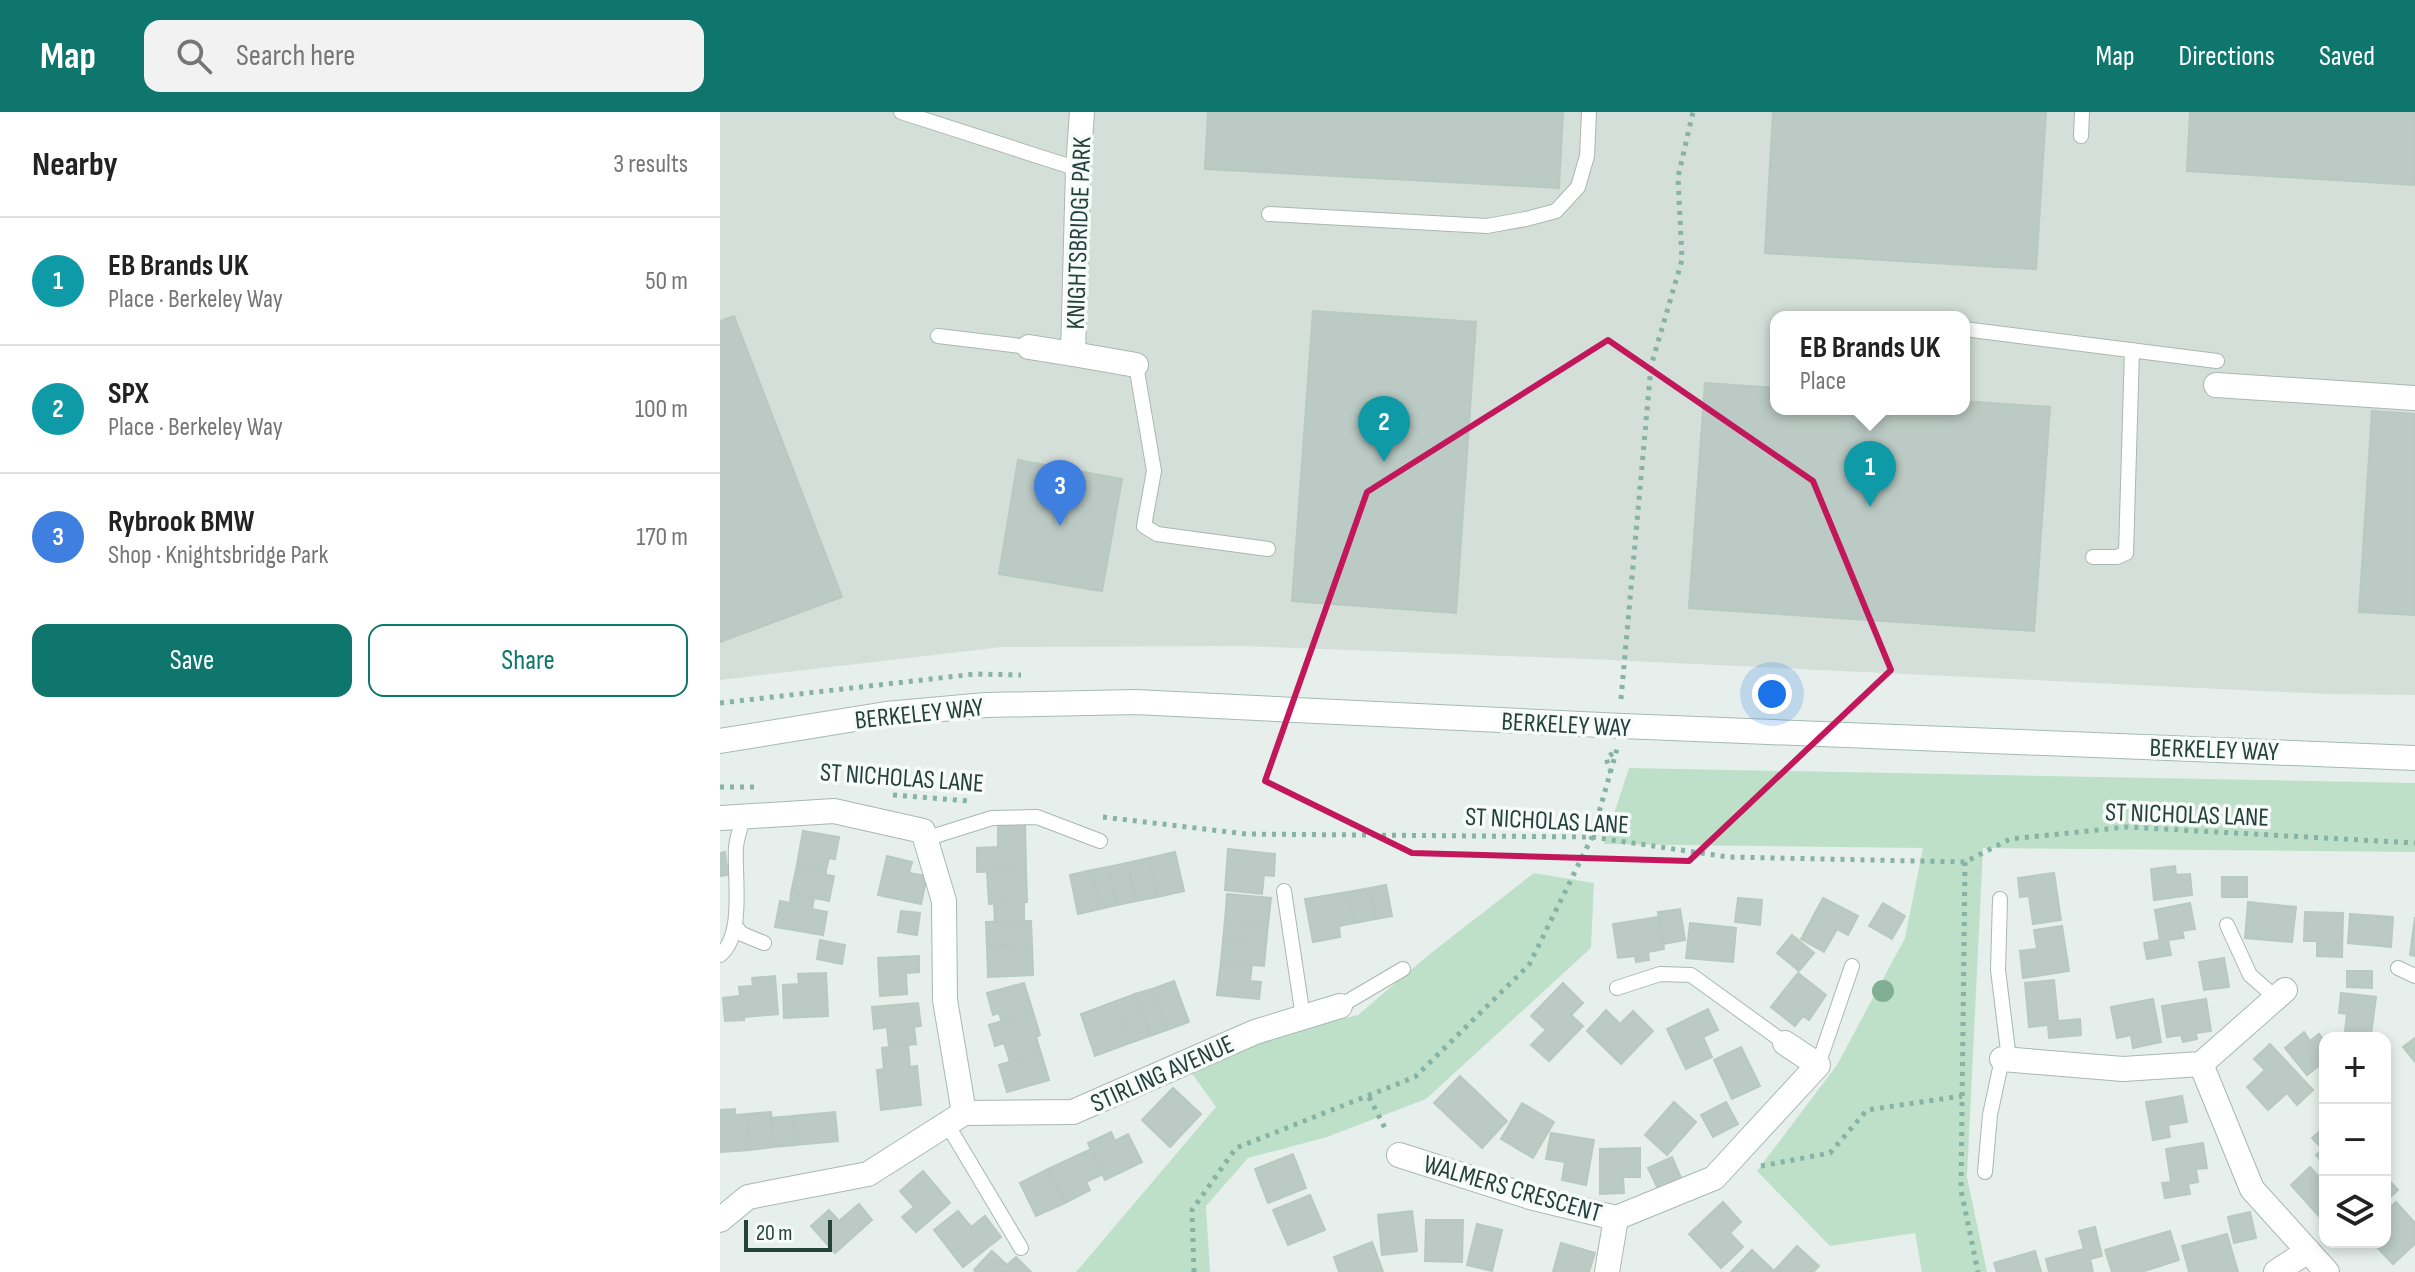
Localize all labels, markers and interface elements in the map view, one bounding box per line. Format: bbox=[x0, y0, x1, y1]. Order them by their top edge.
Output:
search box bbox=[144, 20, 704, 92]
text: Map bbox=[40, 34, 96, 79]
icon: search bbox=[172, 34, 216, 78]
text: Search here bbox=[236, 38, 355, 74]
text: Map bbox=[2096, 40, 2135, 73]
text: Directions bbox=[2179, 40, 2275, 73]
text: Saved bbox=[2319, 40, 2375, 73]
street label: KNIGHTSBRIDGE PARK bbox=[1061, 136, 1098, 330]
text: Nearby bbox=[32, 144, 118, 185]
text: 3 results bbox=[613, 149, 688, 180]
text: EB Brands UK bbox=[108, 248, 248, 284]
text: 1 bbox=[53, 266, 63, 297]
text: 50 m bbox=[645, 266, 688, 297]
text: Place · Berkeley Way bbox=[108, 284, 283, 315]
popup bbox=[1770, 311, 1970, 415]
text: EB Brands UK bbox=[1800, 330, 1940, 366]
text: Place bbox=[1800, 366, 1846, 397]
text: SPX bbox=[108, 376, 149, 412]
text: 2 bbox=[52, 394, 64, 425]
text: 100 m bbox=[635, 394, 688, 425]
pin: 2 bbox=[1358, 396, 1410, 462]
text: Place · Berkeley Way bbox=[108, 412, 283, 443]
pin: 1 bbox=[1844, 441, 1896, 507]
pin: 3 bbox=[1034, 460, 1086, 526]
text: Rybrook BMW bbox=[108, 504, 254, 540]
text: 3 bbox=[52, 522, 64, 553]
text: 170 m bbox=[636, 522, 688, 553]
text: Shop · Knightsbridge Park bbox=[108, 540, 328, 571]
button: Save bbox=[32, 624, 352, 697]
button: Share bbox=[368, 624, 688, 697]
your location bbox=[1752, 674, 1792, 714]
street label: BERKELEY WAY bbox=[853, 692, 985, 737]
street label: BERKELEY WAY bbox=[1501, 707, 1631, 744]
street label: BERKELEY WAY bbox=[2149, 733, 2279, 768]
street label: ST NICHOLAS LANE bbox=[819, 757, 985, 800]
street label: ST NICHOLAS LANE bbox=[2104, 797, 2269, 834]
street label: ST NICHOLAS LANE bbox=[1464, 802, 1630, 841]
street label: STIRLING AVENUE bbox=[1086, 1029, 1239, 1120]
map controls bbox=[2319, 1032, 2391, 1248]
button: + bbox=[2319, 1032, 2391, 1104]
button: − bbox=[2319, 1104, 2391, 1176]
street label: WALMERS CRESCENT bbox=[1420, 1149, 1605, 1230]
button: layers bbox=[2319, 1176, 2391, 1248]
scale bar bbox=[744, 1216, 832, 1252]
text: 20 m bbox=[756, 1220, 793, 1247]

